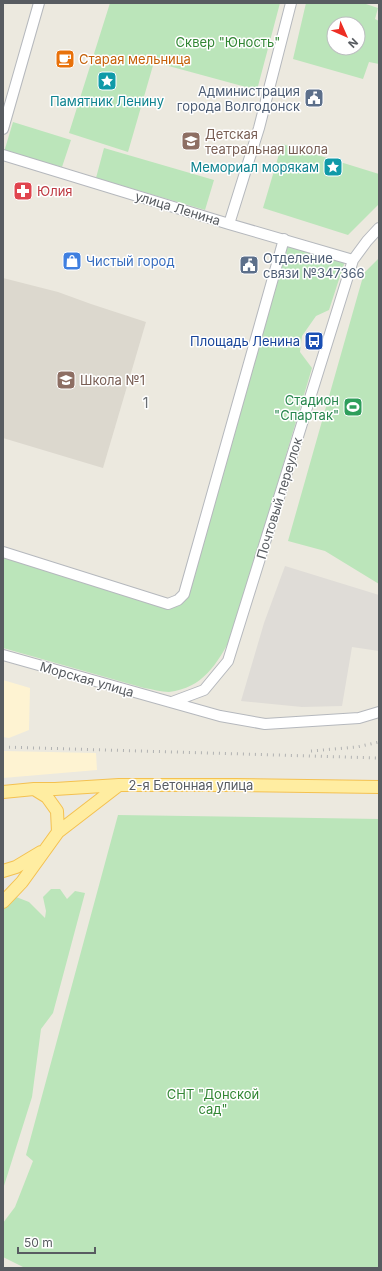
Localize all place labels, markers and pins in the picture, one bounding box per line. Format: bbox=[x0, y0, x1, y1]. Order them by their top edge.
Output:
cafe icon: Старая мельница bbox=[54, 48, 76, 70]
place label: Старая мельница bbox=[79, 51, 191, 67]
place icon: Памятник Ленину bbox=[96, 70, 118, 92]
place label: Администрация города Волгодонск bbox=[177, 83, 300, 114]
public building icon: Администрация города Волгодонск bbox=[303, 87, 325, 109]
place label: Памятник Ленину bbox=[50, 93, 164, 109]
place label: Детская театральная школа bbox=[205, 126, 328, 157]
school or university icon: Детская театральная школа bbox=[180, 130, 202, 152]
place icon: Мемориал морякам bbox=[322, 156, 344, 178]
place label: Мемориал морякам bbox=[190, 159, 319, 175]
pharmacy icon: Юлия bbox=[12, 180, 34, 202]
place label: Юлия bbox=[37, 183, 73, 199]
shop icon: Чистый город bbox=[61, 250, 83, 272]
place label: Отделение связи №347366 bbox=[263, 250, 365, 281]
place label: Чистый город bbox=[86, 253, 175, 269]
public building icon: Отделение связи №347366 bbox=[238, 254, 260, 276]
bus stop icon: Площадь Ленина bbox=[303, 330, 325, 352]
place label: Площадь Ленина bbox=[190, 333, 300, 349]
school or university icon: Школа №1 bbox=[55, 369, 77, 391]
place label: Школа №1 bbox=[80, 372, 145, 388]
place label: Стадион "Спартак" bbox=[274, 392, 339, 423]
sports icon: Стадион "Спартак" bbox=[342, 396, 364, 418]

